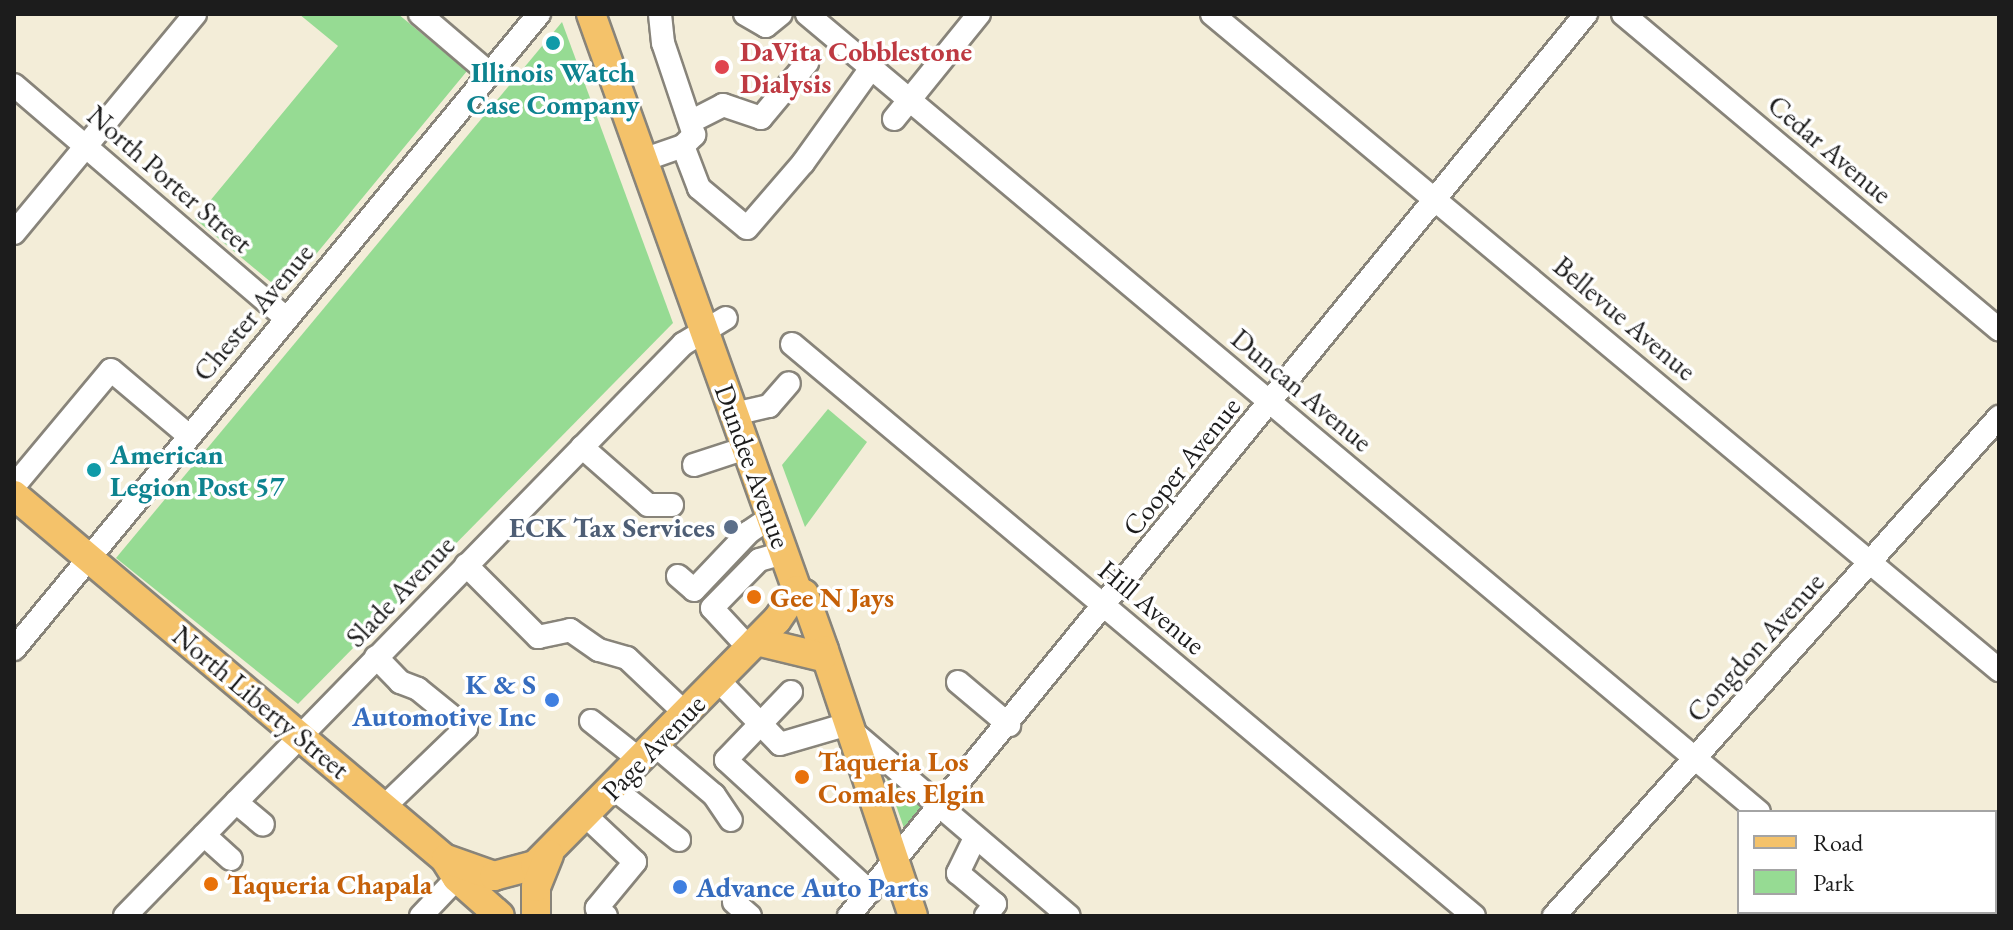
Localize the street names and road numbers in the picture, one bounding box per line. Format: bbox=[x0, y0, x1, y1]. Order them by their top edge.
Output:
street label: Cedar Avenue bbox=[1761, 88, 1899, 210]
street label: North Porter Street bbox=[81, 98, 259, 260]
street label: Chester Avenue bbox=[186, 236, 320, 388]
street label: Bellevue Avenue bbox=[1547, 249, 1703, 387]
street label: Duncan Avenue bbox=[1225, 321, 1379, 459]
street label: Dundee Avenue bbox=[708, 379, 798, 553]
street label: Cooper Avenue bbox=[1115, 390, 1247, 542]
street label: Slade Avenue bbox=[339, 528, 461, 654]
street label: Hill Avenue bbox=[1092, 553, 1212, 661]
street label: Congdon Avenue bbox=[1679, 565, 1831, 729]
street label: North Liberty Street bbox=[166, 618, 356, 786]
street label: Page Avenue bbox=[594, 687, 712, 807]

